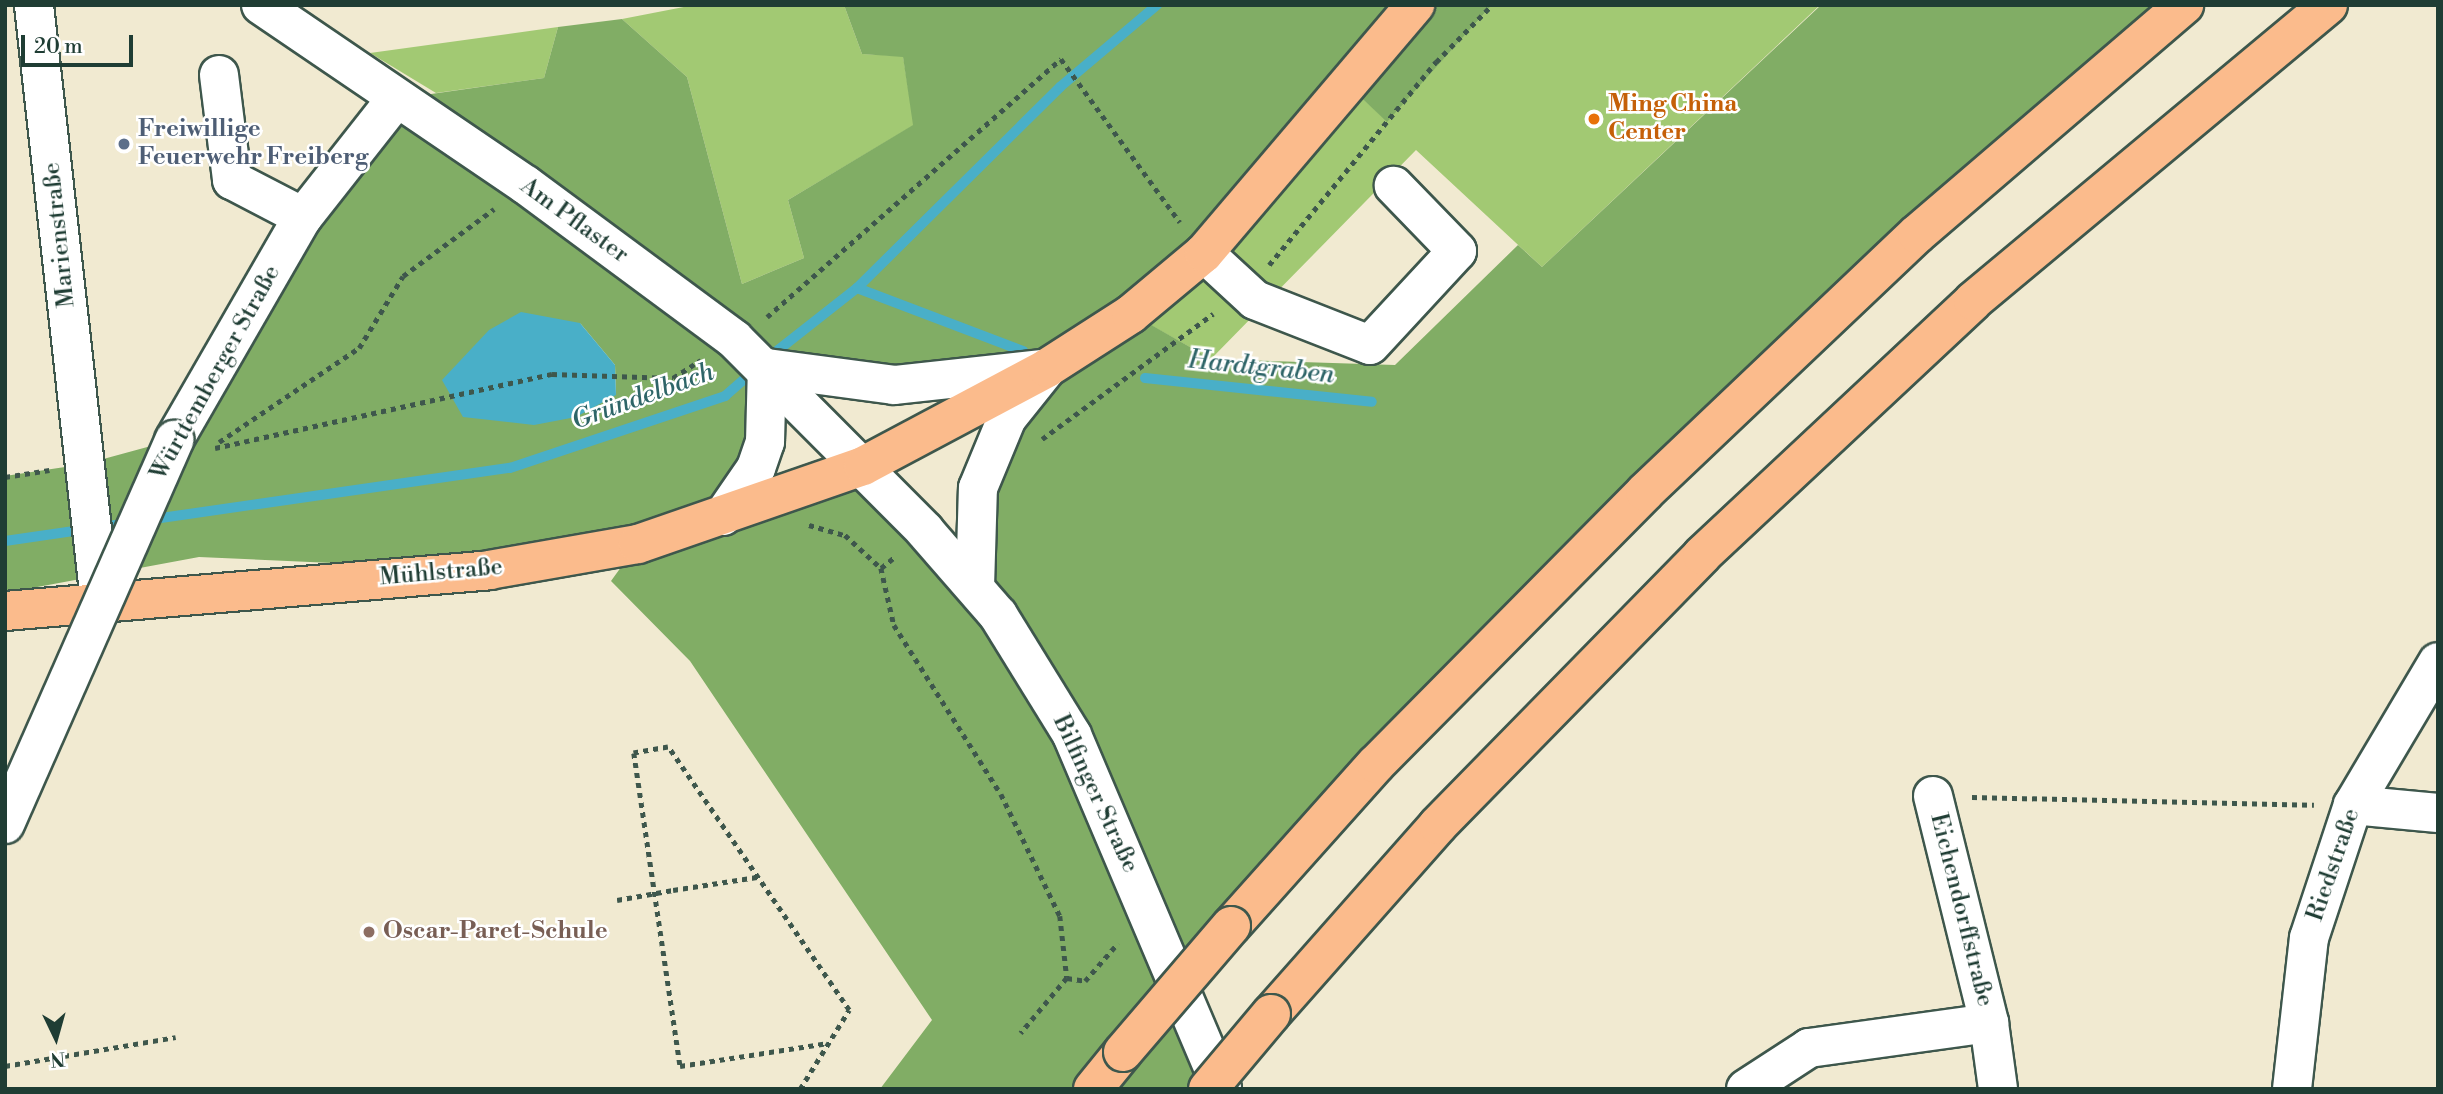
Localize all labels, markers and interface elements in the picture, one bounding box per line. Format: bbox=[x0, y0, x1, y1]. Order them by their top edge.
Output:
scale bar bbox=[24, 21, 136, 65]
text: 20 m bbox=[34, 34, 83, 60]
place label: Ming China Center bbox=[1608, 91, 1737, 147]
marker: Ming China Center bbox=[1586, 111, 1602, 127]
place label: Freiwillige Feuerwehr Freiberg bbox=[138, 116, 368, 172]
marker: Freiwillige Feuerwehr Freiberg bbox=[116, 136, 132, 152]
street label: Marienstraße bbox=[38, 161, 82, 309]
street label: Am Pflaster bbox=[514, 172, 634, 270]
street label: Württemberger Straße bbox=[145, 260, 287, 486]
water label: Hardtgraben bbox=[1186, 345, 1336, 391]
water label: Gründelbach bbox=[568, 357, 718, 437]
street label: Mühlstraße bbox=[378, 553, 504, 593]
street label: Bilfinger Straße bbox=[1046, 711, 1144, 877]
street label: Riedstraße bbox=[2301, 805, 2367, 925]
street label: Eichendorffstraße bbox=[1923, 810, 1999, 1010]
place label: Oscar-Paret-Schule bbox=[383, 918, 608, 946]
marker: Oscar-Paret-Schule bbox=[361, 924, 377, 940]
north arrow bbox=[21, 1003, 91, 1073]
text: N bbox=[49, 1046, 66, 1072]

